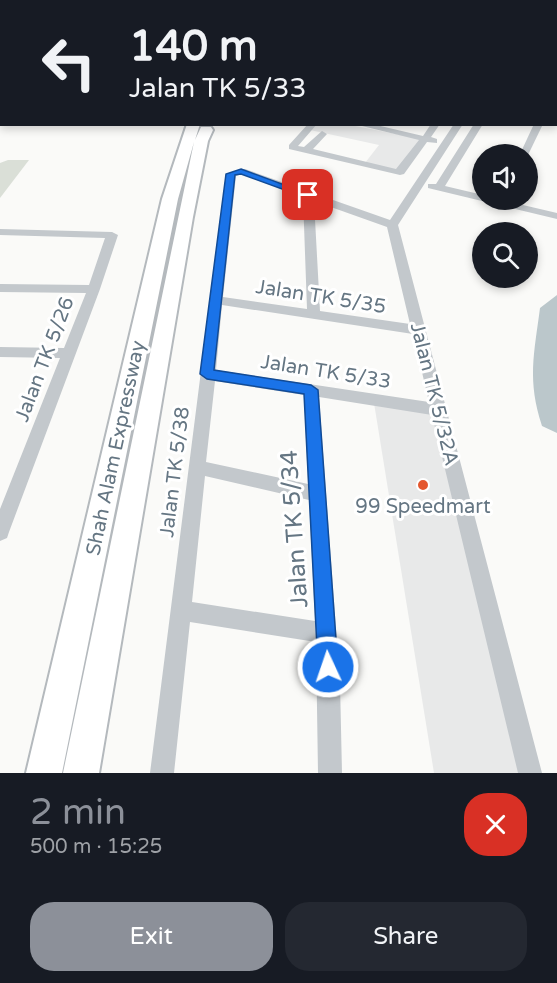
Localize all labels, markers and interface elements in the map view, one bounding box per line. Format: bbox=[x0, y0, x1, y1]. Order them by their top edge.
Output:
text: 140 m bbox=[129, 21, 258, 72]
icon: left bbox=[30, 24, 108, 102]
text: Jalan TK 5/33 bbox=[129, 72, 307, 105]
map controls bbox=[472, 144, 538, 288]
button: sound bbox=[472, 144, 538, 210]
pin bbox=[282, 169, 333, 220]
icon: arrive bbox=[291, 178, 324, 211]
button: search bbox=[472, 222, 538, 288]
street label: Jalan TK 5/35 bbox=[254, 275, 388, 319]
street label: Jalan TK 5/26 bbox=[10, 294, 80, 425]
street label: Jalan TK 5/32A bbox=[405, 320, 463, 468]
street label: Shah Alam Expressway bbox=[81, 338, 151, 558]
street label: Jalan TK 5/33 bbox=[259, 350, 393, 394]
street label: Jalan TK 5/38 bbox=[155, 405, 195, 539]
street label: Jalan TK 5/34 bbox=[275, 449, 314, 609]
marker: 99 Speedmart bbox=[416, 478, 430, 492]
place label: 99 Speedmart bbox=[355, 495, 491, 519]
position arrow bbox=[296, 635, 360, 699]
text: 2 min bbox=[30, 791, 126, 834]
button: close bbox=[464, 793, 527, 856]
text: 500 m · 15:25 bbox=[30, 835, 162, 859]
button: Exit bbox=[30, 902, 273, 971]
button: Share bbox=[285, 902, 527, 971]

